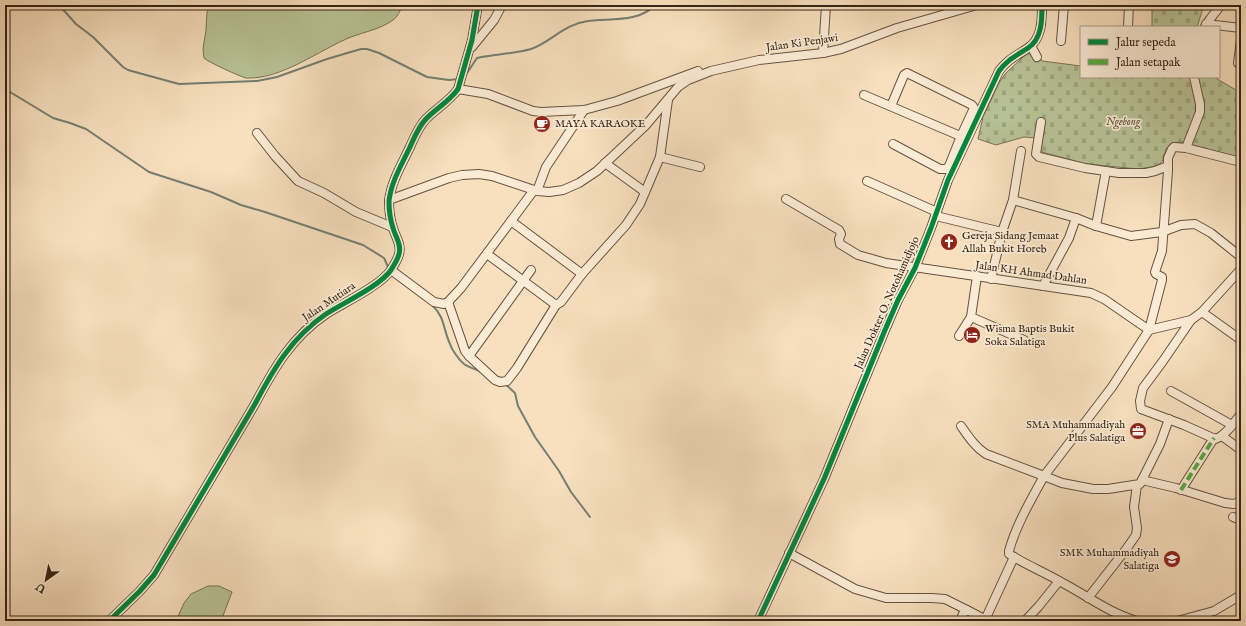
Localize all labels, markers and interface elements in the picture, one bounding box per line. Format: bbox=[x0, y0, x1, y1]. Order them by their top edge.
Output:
legend bbox=[1080, 26, 1220, 78]
street label: Jalan Ki Penjawi bbox=[763, 31, 839, 55]
text: Jalur sepeda bbox=[1114, 35, 1176, 51]
text: Jalan setapak bbox=[1114, 55, 1181, 71]
cafe icon: MAYA KARAOKE bbox=[532, 114, 552, 134]
park label: Ngebong bbox=[1106, 115, 1141, 130]
place label: MAYA KARAOKE bbox=[555, 117, 646, 131]
place label: Gereja Sidang Jemaat Allah Bukit Horeb bbox=[961, 229, 1059, 256]
church icon: Gereja Sidang Jemaat Allah Bukit Horeb bbox=[939, 232, 959, 252]
street label: Jalan Dokter O. Notohamidjojo bbox=[850, 234, 923, 374]
street label: Jalan KH Ahmad Dahlan bbox=[972, 258, 1088, 288]
street label: Jalan Mutiara bbox=[298, 279, 358, 326]
place label: Wisma Baptis Bukit Soka Salatiga bbox=[985, 322, 1075, 349]
hotel icon: Wisma Baptis Bukit Soka Salatiga bbox=[962, 325, 982, 345]
place label: SMA Muhammadiyah Plus Salatiga bbox=[1026, 418, 1125, 445]
office icon: SMA Muhammadiyah Plus Salatiga bbox=[1128, 421, 1148, 441]
place label: SMK Muhammadiyah Salatiga bbox=[1060, 546, 1159, 573]
school or university icon: SMK Muhammadiyah Salatiga bbox=[1162, 549, 1182, 569]
north arrow bbox=[26, 560, 66, 600]
text: U bbox=[33, 579, 50, 597]

